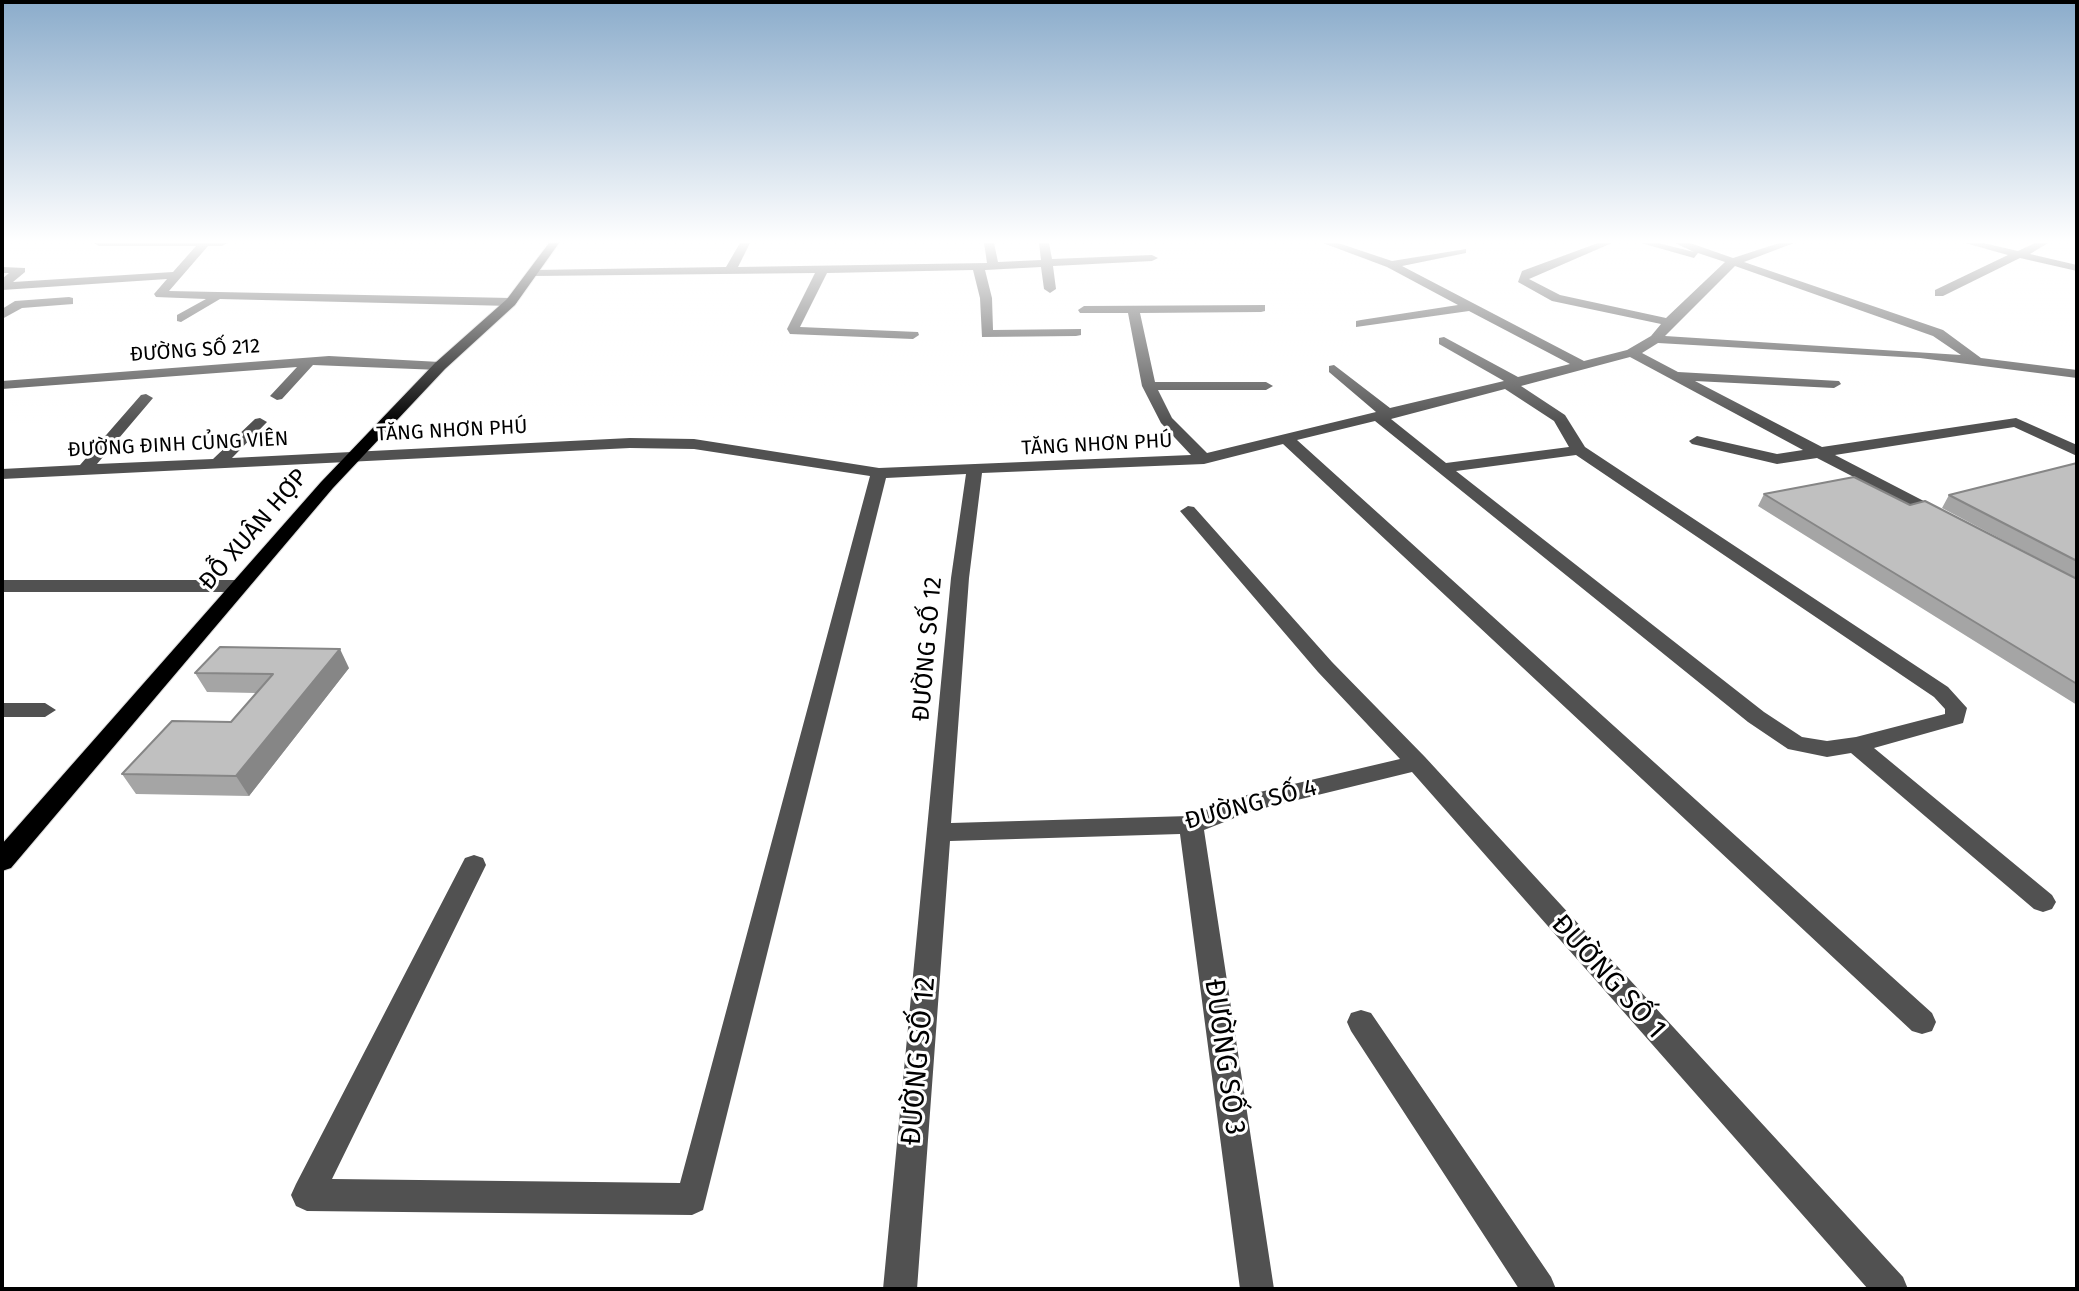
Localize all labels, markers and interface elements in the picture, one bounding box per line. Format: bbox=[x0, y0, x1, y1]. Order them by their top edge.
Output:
street label: ĐƯỜNG SỐ 212 bbox=[129, 334, 261, 368]
street label: TĂNG NHƠN PHÚ bbox=[376, 415, 528, 447]
street label: ĐƯỜNG ĐINH CỦNG VIÊN bbox=[67, 427, 289, 463]
street label: TĂNG NHƠN PHÚ bbox=[1021, 429, 1173, 461]
street label: ĐỖ XUÂN HỢP bbox=[194, 464, 314, 596]
street label: ĐƯỜNG SỐ 12 bbox=[907, 576, 949, 722]
street label: ĐƯỜNG SỐ 4 bbox=[1182, 774, 1320, 836]
street label: ĐƯỜNG SỐ 1 bbox=[1544, 908, 1672, 1046]
street label: ĐƯỜNG SỐ 12 bbox=[895, 975, 943, 1147]
street label: ĐƯỜNG SỐ 3 bbox=[1196, 977, 1252, 1137]

